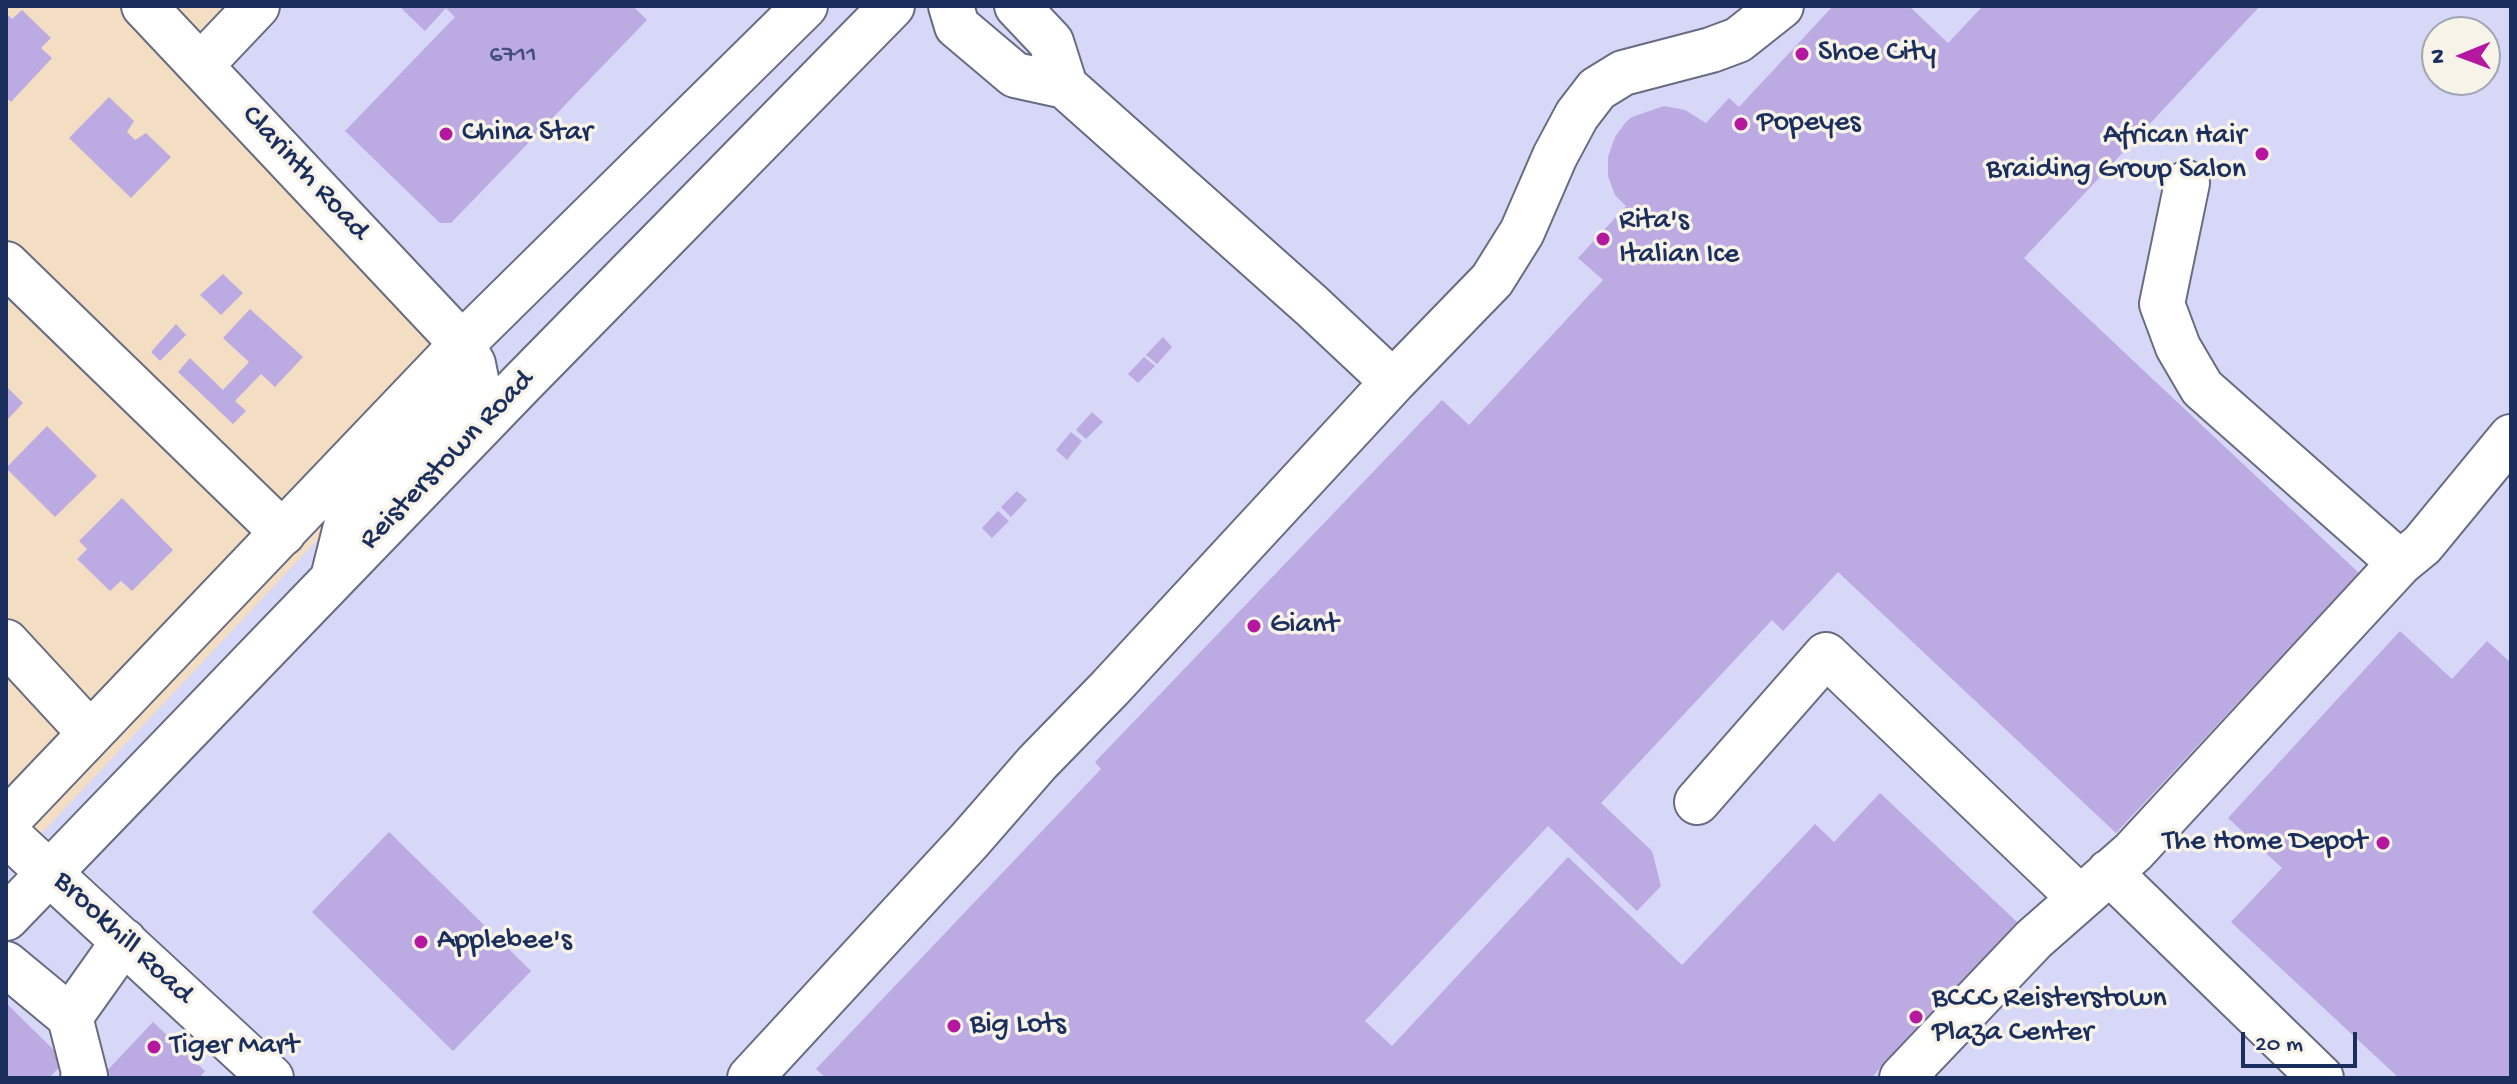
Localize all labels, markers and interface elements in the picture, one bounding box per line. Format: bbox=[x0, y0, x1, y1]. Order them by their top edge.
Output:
north arrow bbox=[2421, 16, 2501, 96]
place label: Shoe City bbox=[1818, 36, 1936, 72]
house number: 6711 bbox=[489, 41, 537, 73]
marker: Shoe City bbox=[1793, 45, 1811, 63]
text: N bbox=[2426, 49, 2452, 64]
street label: Clarinth Road bbox=[232, 99, 376, 249]
place label: Popeyes bbox=[1757, 106, 1861, 142]
marker: Popeyes bbox=[1732, 115, 1750, 133]
place label: China Star bbox=[462, 116, 592, 152]
place label: African Hair Braiding Group Salon bbox=[1986, 119, 2246, 190]
marker: China Star bbox=[437, 125, 455, 143]
marker: African Hair Braiding Group Salon bbox=[2253, 145, 2271, 163]
place label: Rita's Italian Ice bbox=[1619, 204, 1739, 274]
marker: Rita's Italian Ice bbox=[1594, 230, 1612, 248]
street label: Reisterstown Road bbox=[353, 364, 543, 558]
place label: Giant bbox=[1270, 608, 1339, 644]
marker: Giant bbox=[1245, 617, 1263, 635]
place label: The Home Depot bbox=[2163, 825, 2367, 861]
marker: The Home Depot bbox=[2374, 834, 2392, 852]
street label: Brookhill Road bbox=[44, 865, 200, 1013]
place label: Applebee's bbox=[437, 924, 572, 960]
marker: Applebee's bbox=[412, 933, 430, 951]
place label: BCCC Reisterstown Plaza Center bbox=[1932, 982, 2167, 1052]
place label: Big Lots bbox=[970, 1008, 1066, 1044]
marker: BCCC Reisterstown Plaza Center bbox=[1907, 1008, 1925, 1026]
scale bar bbox=[2245, 1016, 2361, 1066]
marker: Big Lots bbox=[945, 1017, 963, 1035]
place label: Tiger Mart bbox=[170, 1029, 299, 1065]
text: 20 m bbox=[2255, 1031, 2303, 1060]
marker: Tiger Mart bbox=[145, 1038, 163, 1056]

